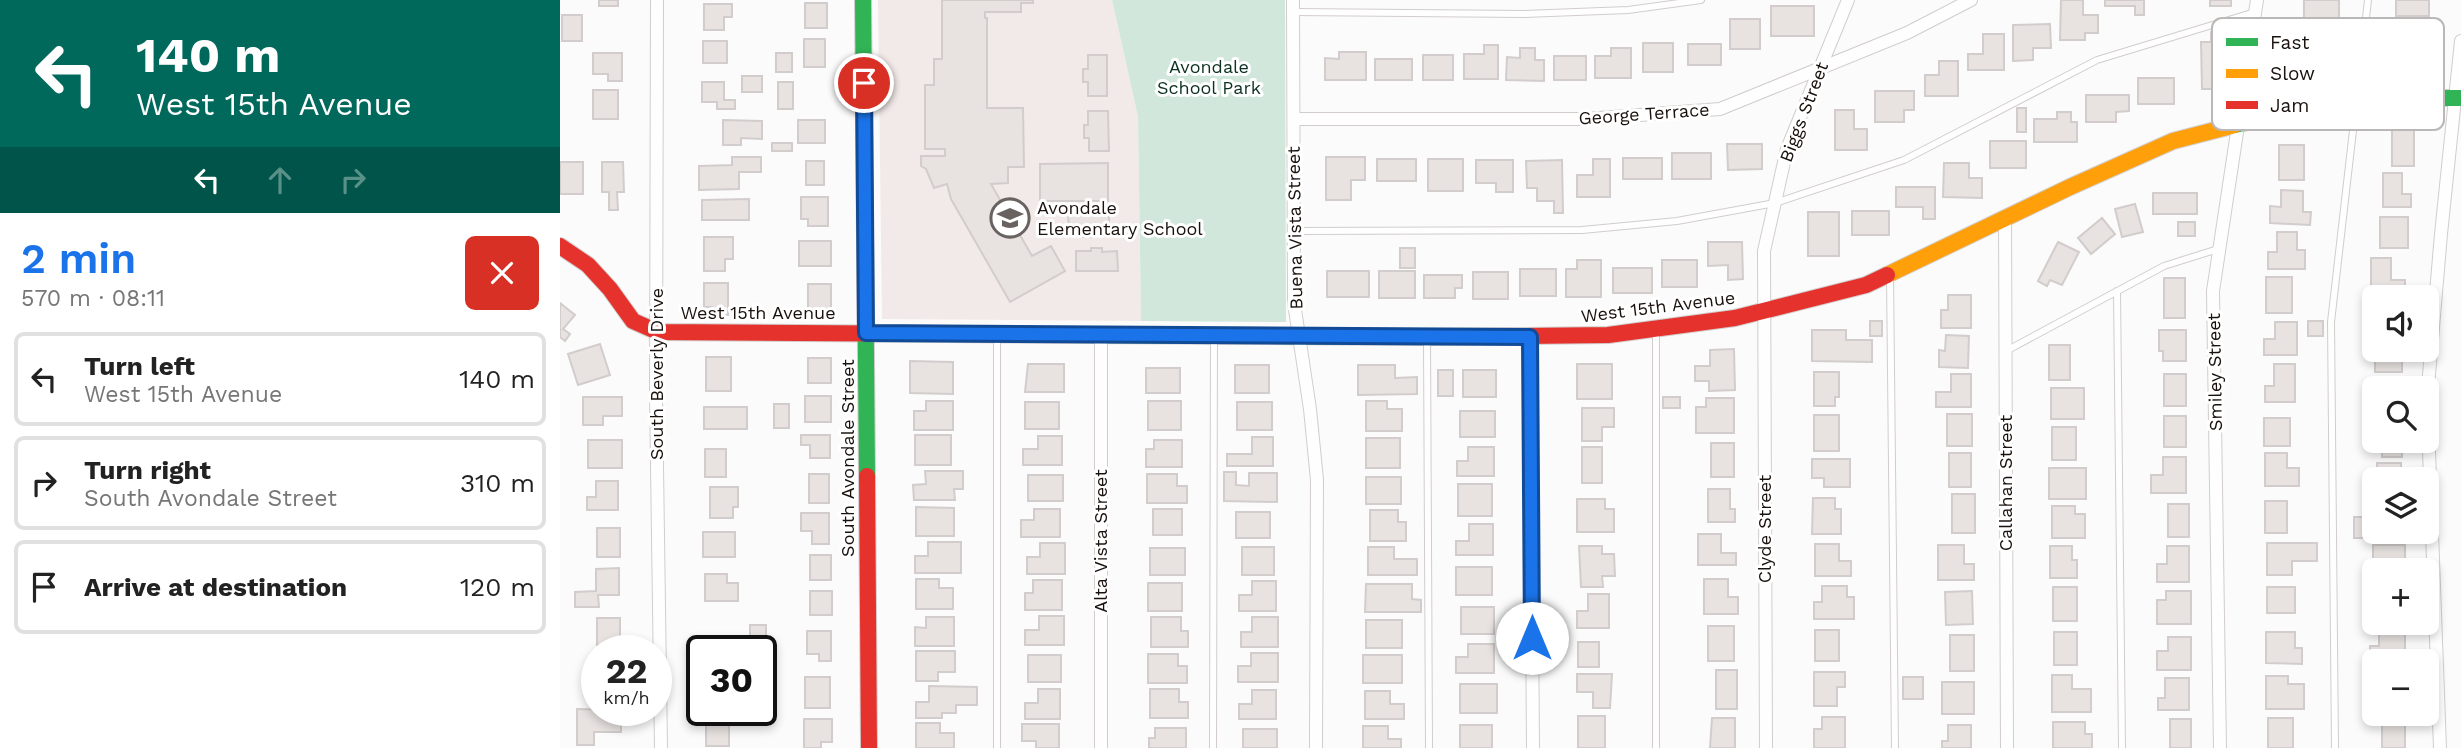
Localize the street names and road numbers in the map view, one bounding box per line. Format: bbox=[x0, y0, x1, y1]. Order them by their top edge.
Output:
street label: Biggs Street bbox=[1775, 58, 1832, 165]
street label: George Terrace bbox=[1578, 98, 1710, 129]
street label: Buena Vista Street bbox=[1283, 146, 1306, 310]
street label: West 15th Avenue bbox=[1580, 287, 1736, 326]
street label: South Beverly Drive bbox=[646, 288, 667, 460]
street label: West 15th Avenue bbox=[680, 302, 836, 323]
street label: Smiley Street bbox=[2203, 312, 2226, 431]
street label: South Avondale Street bbox=[837, 359, 858, 557]
street label: Callahan Street bbox=[1995, 414, 2016, 551]
street label: Alta Vista Street bbox=[1090, 469, 1111, 613]
street label: Clyde Street bbox=[1754, 474, 1775, 583]

